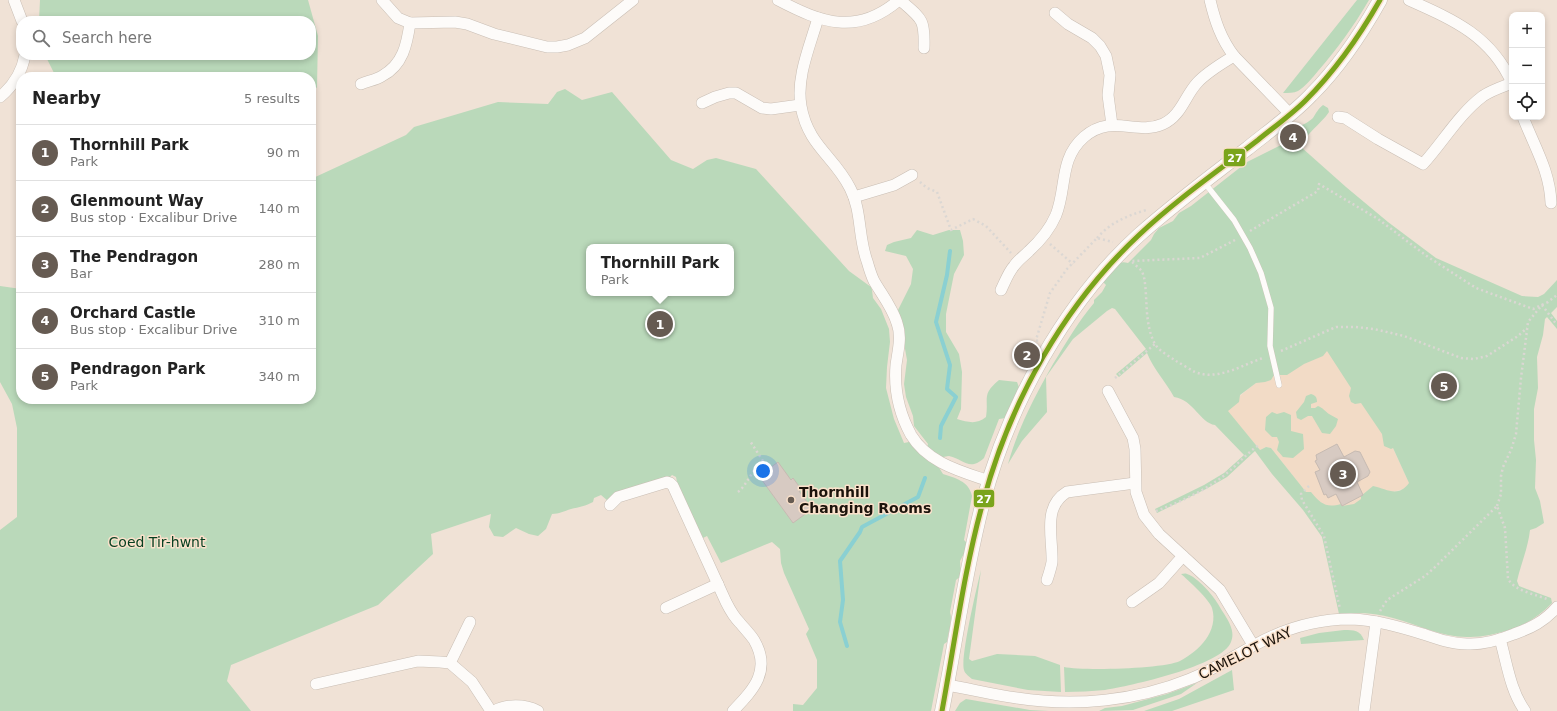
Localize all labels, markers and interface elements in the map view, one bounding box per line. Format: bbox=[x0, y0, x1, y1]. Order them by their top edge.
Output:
map controls bbox=[1509, 12, 1545, 120]
button: + bbox=[1509, 12, 1545, 48]
search box bbox=[16, 16, 316, 60]
icon: search bbox=[30, 27, 52, 49]
text: Search here bbox=[62, 29, 152, 47]
button: − bbox=[1509, 48, 1545, 84]
button: locate bbox=[1509, 84, 1545, 120]
text: Nearby bbox=[32, 88, 101, 108]
text: 5 results bbox=[244, 91, 300, 106]
pin: 4 bbox=[1280, 122, 1306, 152]
text: Thornhill Park bbox=[70, 136, 189, 154]
text: 1 bbox=[40, 145, 50, 160]
text: 90 m bbox=[267, 145, 300, 160]
line badge: 27 bbox=[1223, 148, 1246, 167]
text: 27 bbox=[1227, 152, 1243, 165]
text: Park bbox=[70, 154, 98, 169]
text: Glenmount Way bbox=[70, 192, 203, 210]
text: 2 bbox=[40, 201, 50, 216]
text: 140 m bbox=[258, 201, 300, 216]
text: Bus stop · Excalibur Drive bbox=[70, 210, 237, 225]
popup bbox=[586, 244, 734, 296]
text: The Pendragon bbox=[70, 248, 198, 266]
text: Thornhill Park bbox=[601, 254, 719, 272]
text: 3 bbox=[40, 257, 50, 272]
text: 280 m bbox=[258, 257, 300, 272]
text: Bar bbox=[70, 266, 92, 281]
text: Park bbox=[601, 272, 629, 287]
text: Orchard Castle bbox=[70, 304, 196, 322]
pin: 1 bbox=[647, 309, 673, 339]
text: 4 bbox=[40, 313, 50, 328]
text: 310 m bbox=[258, 313, 300, 328]
text: Bus stop · Excalibur Drive bbox=[70, 322, 237, 337]
pin: 2 bbox=[1014, 340, 1040, 370]
text: Pendragon Park bbox=[70, 360, 205, 378]
text: 5 bbox=[40, 369, 50, 384]
text: 340 m bbox=[258, 369, 300, 384]
pin: 5 bbox=[1431, 371, 1457, 401]
text: Park bbox=[70, 378, 98, 393]
pin: 3 bbox=[1330, 459, 1356, 489]
your location bbox=[753, 461, 773, 481]
place label: Thornhill Changing Rooms bbox=[799, 484, 931, 516]
line badge: 27 bbox=[973, 489, 995, 508]
text: 27 bbox=[976, 493, 992, 506]
marker: Thornhill Changing Rooms bbox=[786, 495, 796, 505]
park label: Coed Tir-hwnt bbox=[109, 534, 206, 550]
street label: CAMELOT WAY bbox=[1196, 623, 1295, 682]

